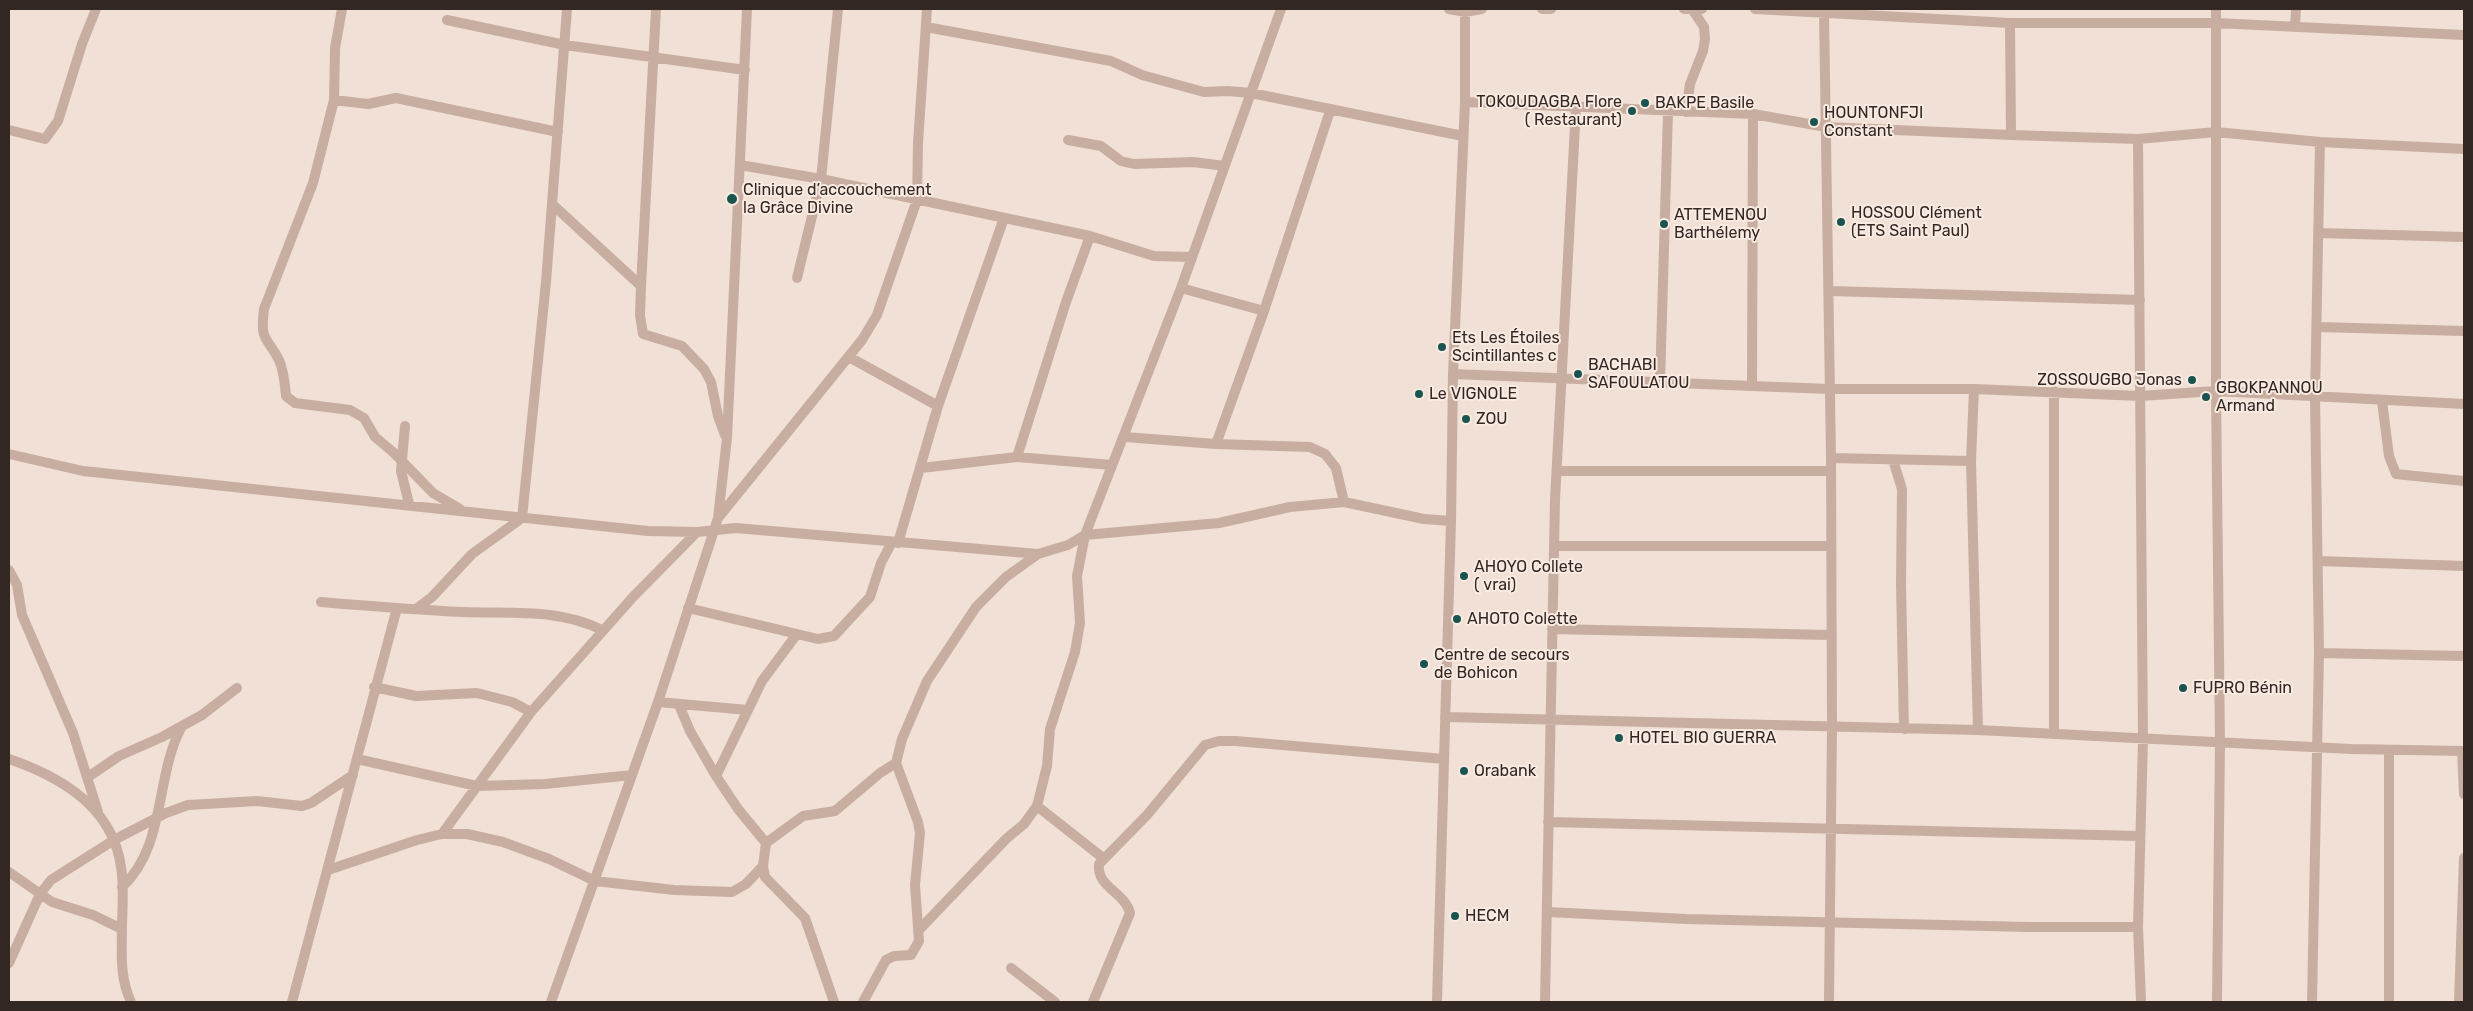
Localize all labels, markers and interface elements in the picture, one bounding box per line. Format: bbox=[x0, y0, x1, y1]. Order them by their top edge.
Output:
place label: TOKOUDAGBA Flore ( Restaurant) bbox=[1476, 92, 1622, 130]
place label: BAKPE Basile bbox=[1655, 93, 1754, 113]
marker: BAKPE Basile bbox=[1639, 97, 1651, 109]
place label: HOUNTONFJI Constant bbox=[1824, 103, 1923, 141]
marker: TOKOUDAGBA Flore ( Restaurant) bbox=[1626, 105, 1638, 117]
marker: HOUNTONFJI Constant bbox=[1808, 116, 1820, 128]
place label: Clinique d’accouchement la Grâce Divine bbox=[743, 180, 931, 218]
marker: Clinique d’accouchement la Grâce Divine bbox=[725, 192, 739, 206]
place label: HOSSOU Clément (ETS Saint Paul) bbox=[1851, 203, 1982, 241]
place label: ATTEMENOU Barthélemy bbox=[1674, 205, 1767, 243]
marker: HOSSOU Clément (ETS Saint Paul) bbox=[1835, 216, 1847, 228]
marker: ATTEMENOU Barthélemy bbox=[1658, 218, 1670, 230]
place label: Ets Les Étoiles Scintillantes c bbox=[1452, 328, 1560, 366]
marker: Ets Les Étoiles Scintillantes c bbox=[1436, 341, 1448, 353]
place label: BACHABI SAFOULATOU bbox=[1588, 355, 1689, 393]
marker: BACHABI SAFOULATOU bbox=[1572, 368, 1584, 380]
place label: ZOSSOUGBO Jonas bbox=[2037, 370, 2182, 390]
marker: ZOSSOUGBO Jonas bbox=[2186, 374, 2198, 386]
place label: GBOKPANNOU Armand bbox=[2216, 378, 2323, 416]
place label: Le VIGNOLE bbox=[1429, 384, 1517, 404]
marker: Le VIGNOLE bbox=[1413, 388, 1425, 400]
marker: GBOKPANNOU Armand bbox=[2200, 391, 2212, 403]
place label: ZOU bbox=[1476, 409, 1508, 429]
marker: ZOU bbox=[1460, 413, 1472, 425]
place label: AHOYO Collete ( vrai) bbox=[1474, 557, 1583, 595]
marker: AHOYO Collete ( vrai) bbox=[1458, 570, 1470, 582]
place label: AHOTO Colette bbox=[1467, 609, 1578, 629]
marker: AHOTO Colette bbox=[1451, 613, 1463, 625]
place label: Centre de secours de Bohicon bbox=[1434, 645, 1570, 683]
marker: Centre de secours de Bohicon bbox=[1418, 658, 1430, 670]
place label: FUPRO Bénin bbox=[2193, 678, 2292, 698]
marker: FUPRO Bénin bbox=[2177, 682, 2189, 694]
place label: HOTEL BIO GUERRA bbox=[1629, 728, 1776, 748]
marker: HOTEL BIO GUERRA bbox=[1613, 732, 1625, 744]
place label: Orabank bbox=[1474, 761, 1536, 781]
marker: Orabank bbox=[1458, 765, 1470, 777]
place label: HECM bbox=[1465, 906, 1509, 926]
marker: HECM bbox=[1449, 910, 1461, 922]

